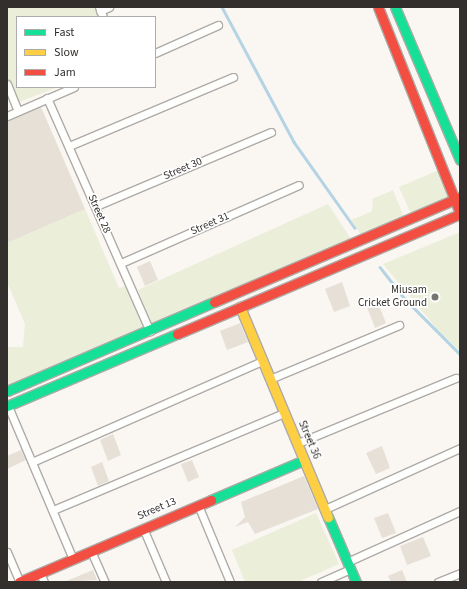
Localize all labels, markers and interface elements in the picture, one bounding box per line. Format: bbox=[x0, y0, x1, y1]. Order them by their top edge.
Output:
legend bbox=[16, 16, 156, 88]
text: Fast bbox=[54, 24, 74, 41]
text: Slow bbox=[54, 44, 79, 61]
text: Jam bbox=[54, 64, 76, 81]
street label: Street 30 bbox=[162, 155, 204, 183]
street label: Street 28 bbox=[85, 193, 113, 235]
street label: Street 31 bbox=[189, 210, 231, 238]
place label: Miusam Cricket Ground bbox=[358, 284, 427, 310]
marker: Miusam Cricket Ground bbox=[430, 292, 440, 302]
street label: Street 36 bbox=[295, 419, 323, 461]
street label: Street 13 bbox=[136, 495, 178, 523]

